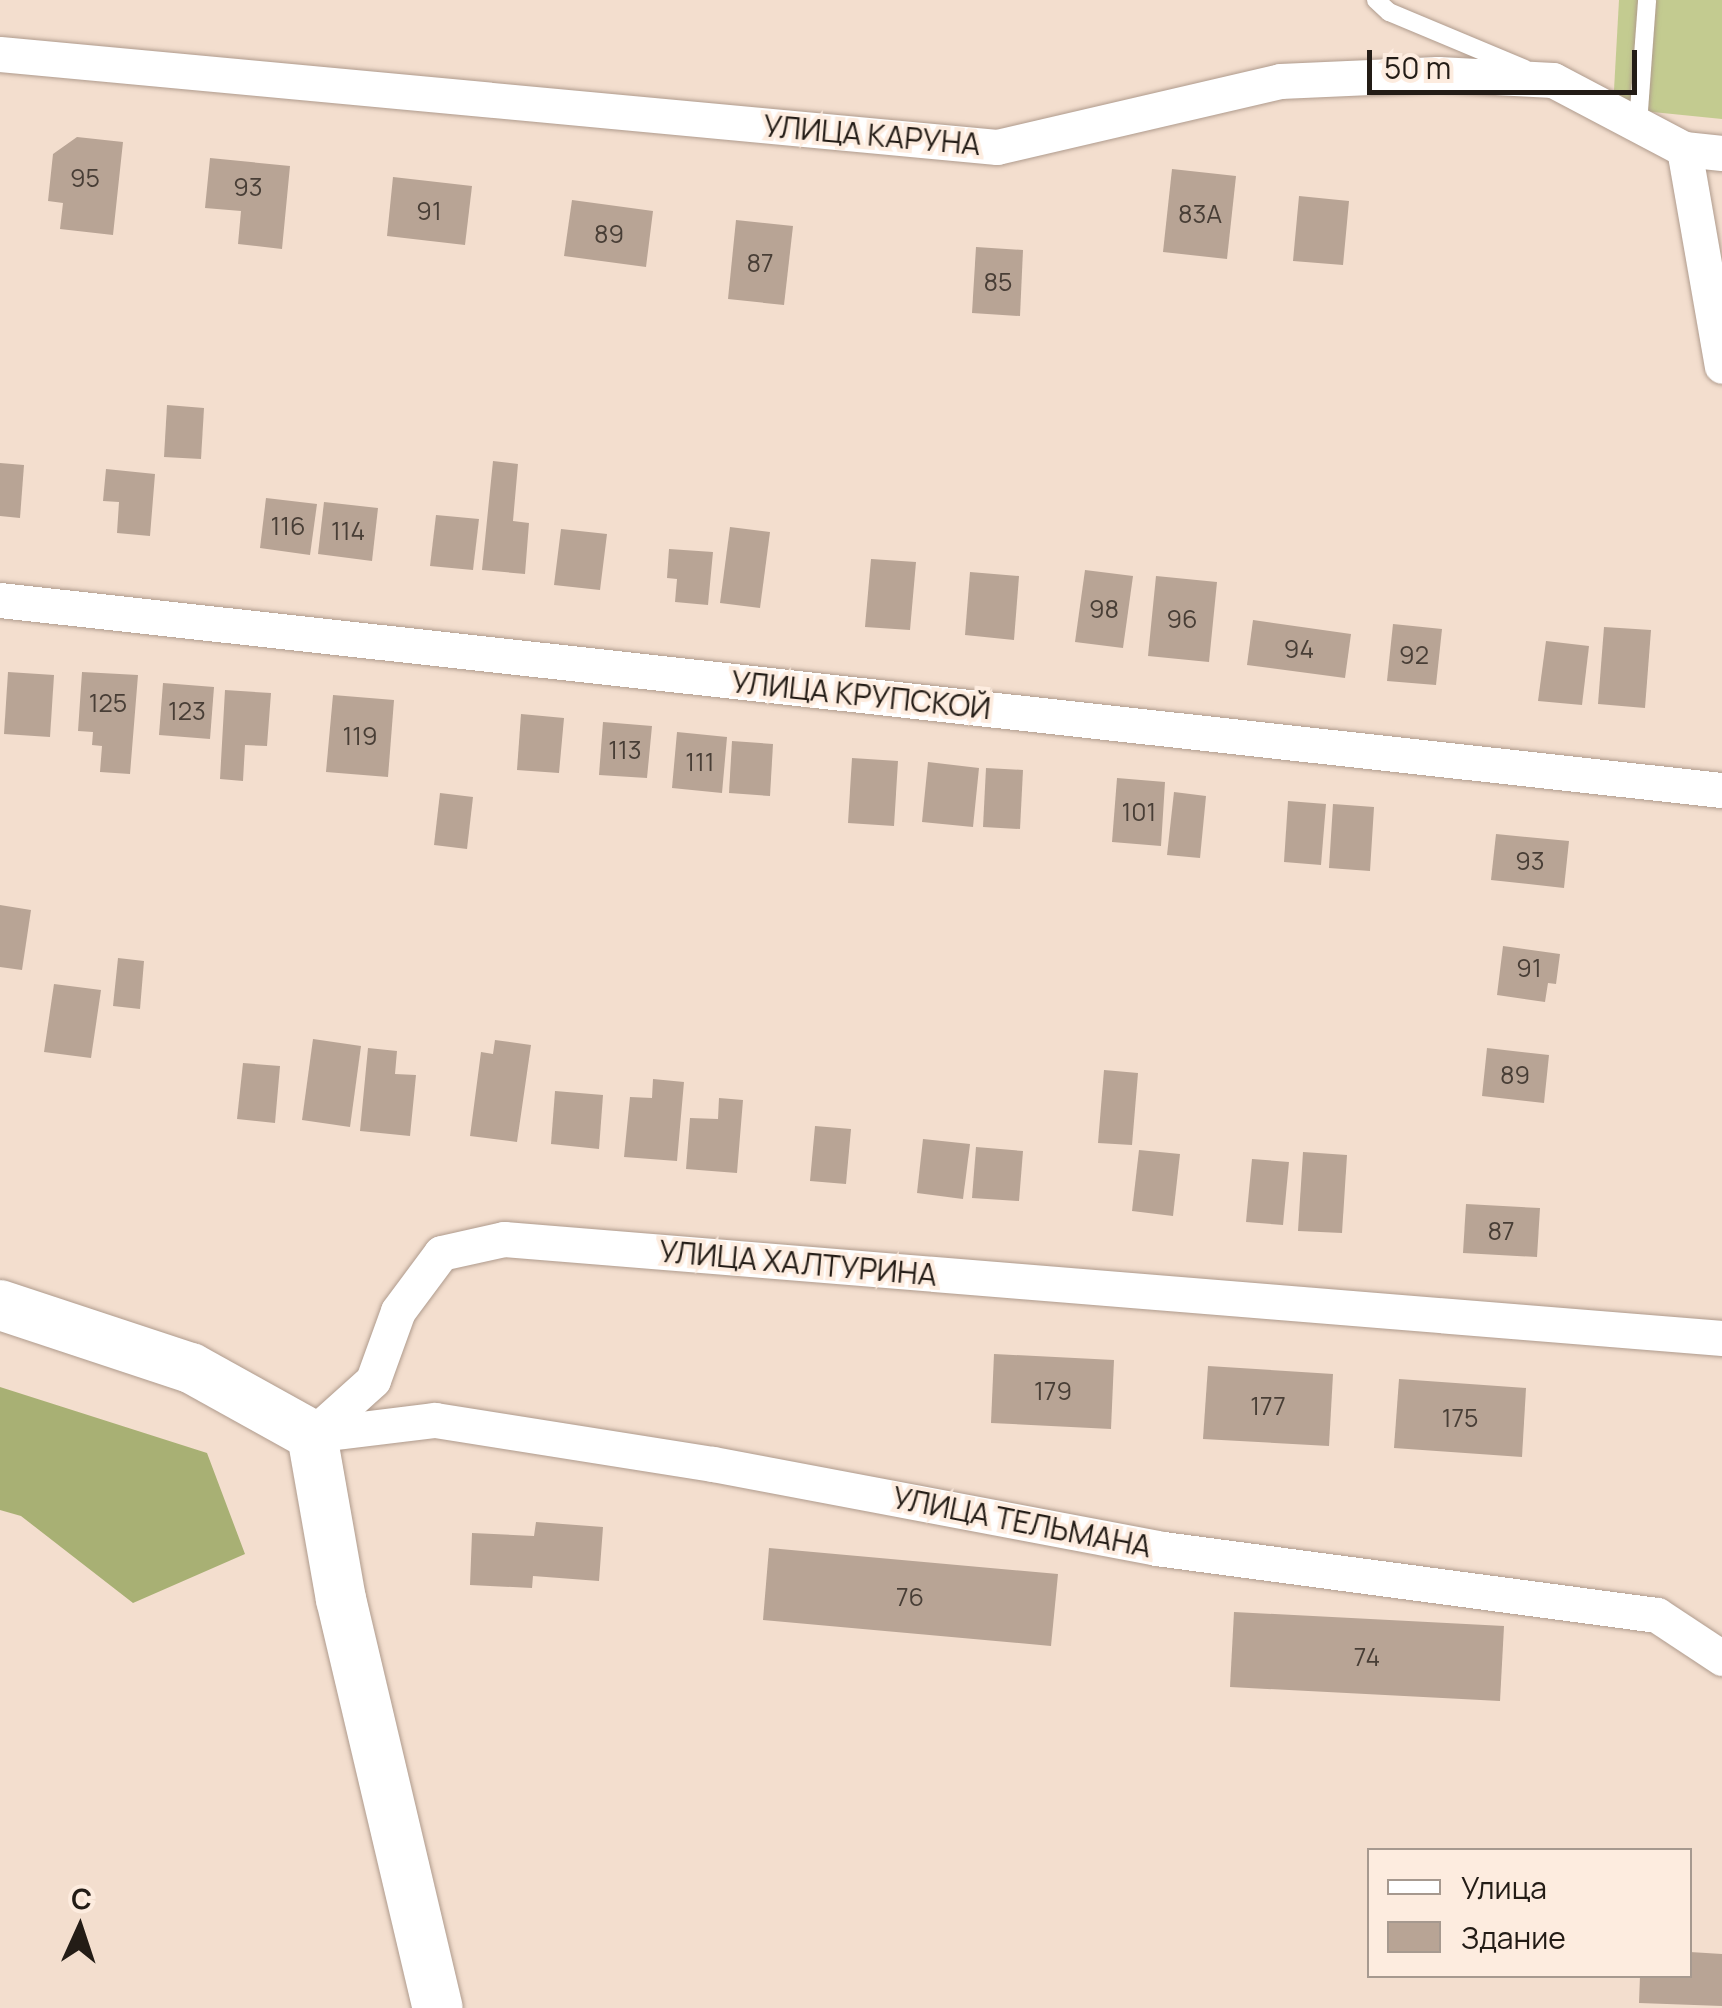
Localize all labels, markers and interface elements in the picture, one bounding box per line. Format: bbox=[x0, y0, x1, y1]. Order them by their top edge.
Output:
scale bar bbox=[1372, 30, 1642, 92]
text: 50 m bbox=[1384, 47, 1451, 88]
street label: УЛИЦА КАРУНА bbox=[762, 108, 982, 162]
house number: 95 bbox=[70, 163, 100, 193]
house number: 93 bbox=[233, 172, 263, 202]
house number: 91 bbox=[416, 196, 442, 226]
house number: 83А bbox=[1178, 199, 1222, 229]
house number: 89 bbox=[594, 219, 624, 249]
house number: 87 bbox=[746, 248, 774, 278]
house number: 85 bbox=[984, 267, 1012, 297]
house number: 116 bbox=[270, 511, 306, 541]
house number: 114 bbox=[331, 516, 365, 546]
house number: 98 bbox=[1089, 594, 1119, 624]
house number: 96 bbox=[1166, 604, 1198, 634]
house number: 94 bbox=[1284, 634, 1314, 664]
house number: 92 bbox=[1399, 640, 1429, 670]
street label: УЛИЦА КРУПСКОЙ bbox=[730, 663, 992, 727]
house number: 125 bbox=[89, 688, 127, 718]
house number: 123 bbox=[168, 696, 206, 726]
house number: 119 bbox=[342, 721, 378, 751]
house number: 113 bbox=[608, 735, 642, 765]
house number: 111 bbox=[685, 747, 715, 777]
house number: 101 bbox=[1122, 797, 1156, 827]
house number: 93 bbox=[1515, 846, 1545, 876]
house number: 91 bbox=[1516, 953, 1542, 983]
house number: 89 bbox=[1500, 1060, 1530, 1090]
house number: 87 bbox=[1487, 1216, 1515, 1246]
street label: УЛИЦА ХАЛТУРИНА bbox=[658, 1233, 938, 1293]
house number: 179 bbox=[1034, 1376, 1072, 1406]
house number: 177 bbox=[1250, 1391, 1286, 1421]
house number: 175 bbox=[1442, 1403, 1478, 1433]
street label: УЛИЦА ТЕЛЬМАНА bbox=[890, 1479, 1154, 1565]
house number: 76 bbox=[896, 1582, 924, 1612]
house number: 74 bbox=[1354, 1642, 1380, 1672]
legend bbox=[1367, 1848, 1692, 1978]
text: Улица bbox=[1461, 1867, 1547, 1908]
north arrow bbox=[30, 1878, 130, 1978]
text: С bbox=[70, 1879, 93, 1918]
text: Здание bbox=[1461, 1917, 1566, 1958]

